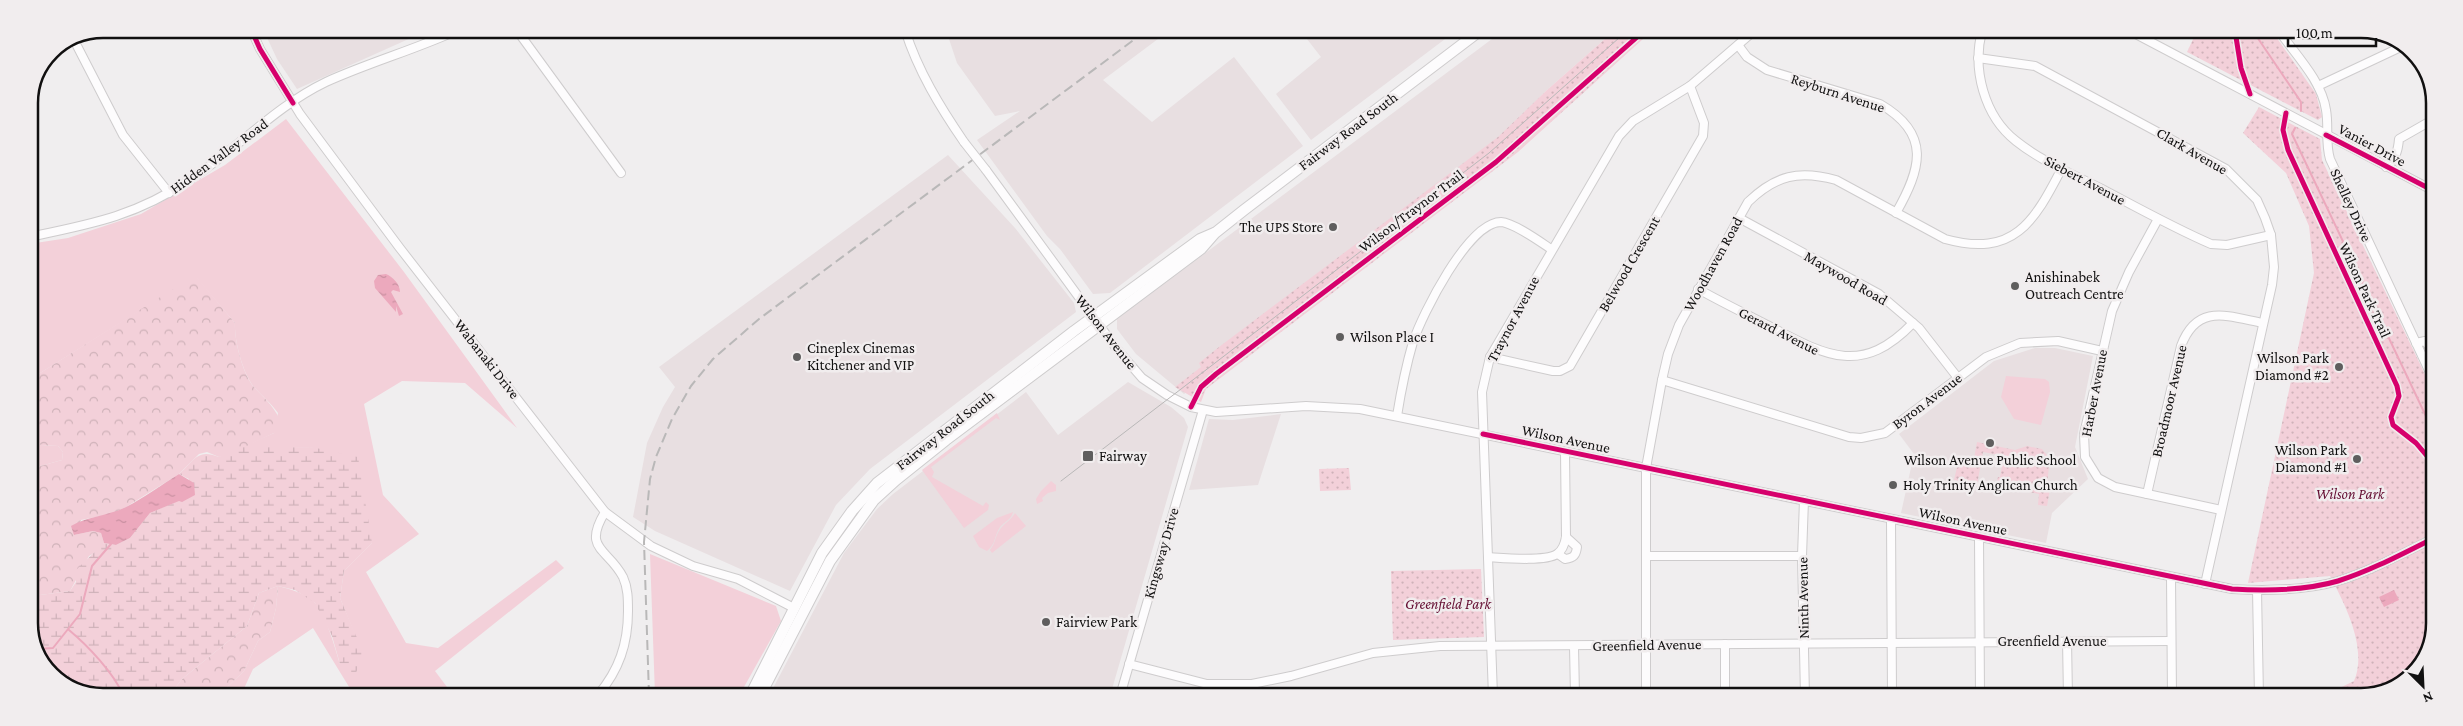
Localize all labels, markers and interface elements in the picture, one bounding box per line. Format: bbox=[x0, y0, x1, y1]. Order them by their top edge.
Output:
scale bar bbox=[2288, 15, 2376, 47]
text: 100 m bbox=[2296, 25, 2333, 41]
street label: Reyburn Avenue bbox=[1789, 70, 1887, 117]
street label: Fairway Road South bbox=[1295, 89, 1401, 174]
street label: Hidden Valley Road bbox=[167, 115, 271, 198]
street label: Vanier Drive bbox=[2335, 121, 2409, 170]
street label: Clark Avenue bbox=[2154, 124, 2231, 178]
street label: Siebert Avenue bbox=[2042, 152, 2128, 208]
street label: Shelley Drive bbox=[2326, 166, 2375, 245]
street label: Wilson/Traynor Trail bbox=[1356, 167, 1467, 256]
street label: Belwood Crescent bbox=[1595, 213, 1663, 314]
street label: Woodhaven Road bbox=[1680, 214, 1746, 314]
place label: The UPS Store bbox=[1239, 219, 1323, 235]
marker: The UPS Store bbox=[1327, 221, 1339, 233]
street label: Wilson Park Trail bbox=[2336, 240, 2394, 340]
street label: Maywood Road bbox=[1801, 248, 1890, 309]
place label: Anishinabek Outreach Centre bbox=[2025, 269, 2124, 302]
street label: Traynor Avenue bbox=[1484, 273, 1543, 365]
marker: Anishinabek Outreach Centre bbox=[2009, 280, 2021, 292]
street label: Wilson Avenue bbox=[1072, 292, 1140, 373]
street label: Gerard Avenue bbox=[1736, 304, 1822, 358]
street label: Wabanaki Drive bbox=[451, 316, 523, 402]
place label: Wilson Place I bbox=[1350, 329, 1434, 345]
marker: Wilson Place I bbox=[1334, 331, 1346, 343]
place label: Cineplex Cinemas Kitchener and VIP bbox=[807, 340, 915, 373]
street label: Broadmoor Avenue bbox=[2148, 343, 2190, 459]
street label: Harber Avenue bbox=[2078, 348, 2110, 438]
place label: Wilson Park Diamond #2 bbox=[2255, 350, 2330, 383]
marker: Cineplex Cinemas Kitchener and VIP bbox=[791, 351, 803, 363]
marker: Wilson Park Diamond #2 bbox=[2333, 361, 2345, 373]
street label: Byron Avenue bbox=[1889, 369, 1966, 433]
street label: Fairway Road South bbox=[893, 387, 998, 474]
street label: Wilson Avenue bbox=[1520, 422, 1612, 456]
marker: Wilson Avenue Public School bbox=[1984, 437, 1996, 449]
place label: Wilson Park Diamond #1 bbox=[2275, 442, 2348, 475]
place label: Fairway bbox=[1099, 448, 1147, 465]
marker: Fairway bbox=[1081, 449, 1095, 463]
place label: Wilson Avenue Public School bbox=[1904, 452, 2076, 468]
marker: Wilson Park Diamond #1 bbox=[2351, 453, 2363, 465]
place label: Holy Trinity Anglican Church bbox=[1903, 477, 2078, 494]
marker: Holy Trinity Anglican Church bbox=[1887, 479, 1899, 491]
park label: Wilson Park bbox=[2316, 486, 2386, 502]
street label: Wilson Avenue bbox=[1917, 504, 2009, 538]
street label: Kingsway Drive bbox=[1140, 505, 1183, 601]
street label: Ninth Avenue bbox=[1794, 557, 1812, 639]
park label: Greenfield Park bbox=[1405, 596, 1492, 613]
place label: Fairview Park bbox=[1056, 614, 1138, 630]
marker: Fairview Park bbox=[1040, 616, 1052, 628]
street label: Greenfield Avenue bbox=[1997, 633, 2107, 649]
street label: Greenfield Avenue bbox=[1592, 636, 1702, 654]
north arrow bbox=[2398, 661, 2448, 711]
text: N bbox=[2420, 689, 2436, 707]

